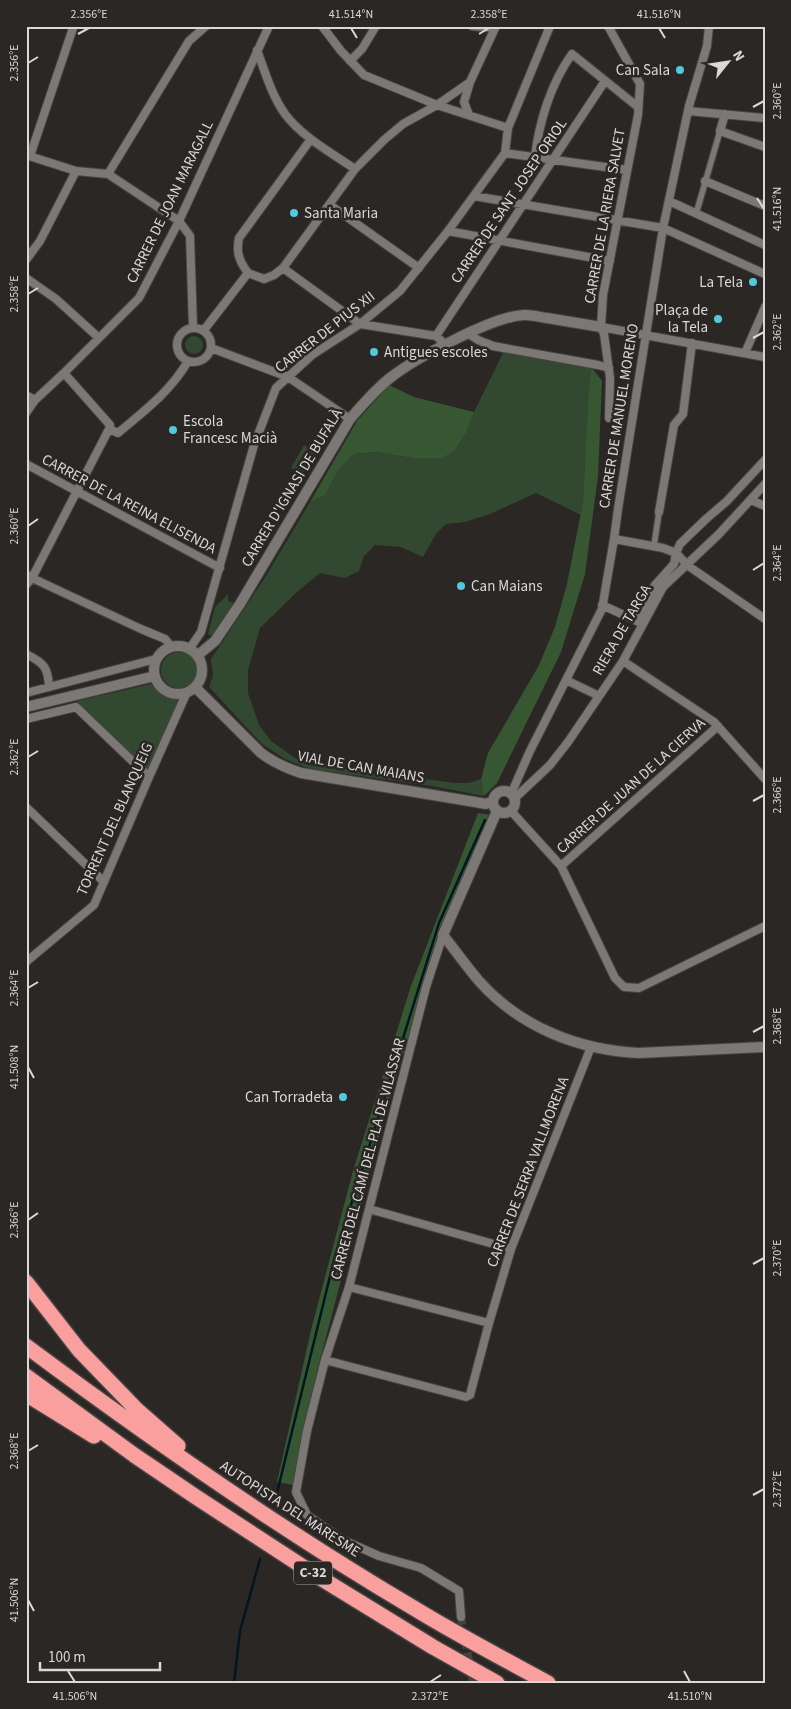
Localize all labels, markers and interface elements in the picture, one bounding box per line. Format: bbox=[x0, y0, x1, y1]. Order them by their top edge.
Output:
text: 2.356°E bbox=[70, 6, 108, 23]
text: 41.514°N bbox=[329, 6, 373, 23]
text: 2.358°E bbox=[470, 6, 508, 23]
text: 41.516°N bbox=[637, 6, 681, 23]
north arrow bbox=[704, 38, 754, 88]
text: 2.356°E bbox=[6, 44, 23, 82]
text: N bbox=[727, 47, 749, 65]
place label: Can Sala bbox=[616, 60, 670, 81]
marker: Can Sala bbox=[674, 64, 686, 76]
text: 2.360°E bbox=[769, 82, 786, 120]
street label: CARRER DE SANT JOSEP ORIOL bbox=[446, 115, 572, 287]
street label: CARRER DE JOAN MARAGALL bbox=[121, 117, 219, 287]
street label: CARRER DE LA RIERA SALVET bbox=[579, 127, 631, 305]
text: 41.516°N bbox=[769, 187, 786, 231]
place label: Santa Maria bbox=[304, 203, 378, 224]
marker: Santa Maria bbox=[288, 207, 300, 219]
place label: La Tela bbox=[699, 272, 743, 293]
text: 2.358°E bbox=[6, 275, 23, 313]
marker: La Tela bbox=[747, 276, 759, 288]
street label: CARRER DE PIUS XII bbox=[271, 286, 379, 378]
place label: Plaça de la Tela bbox=[655, 300, 708, 338]
marker: Plaça de la Tela bbox=[712, 313, 724, 325]
text: 2.362°E bbox=[769, 313, 786, 351]
street label: CARRER DE MANUEL MORENO bbox=[594, 322, 644, 510]
place label: Antigues escoles bbox=[384, 342, 487, 363]
marker: Antigues escoles bbox=[368, 346, 380, 358]
street label: CARRER D'IGNASI DE BUFALÀ bbox=[236, 404, 348, 571]
place label: Escola Francesc Macià bbox=[183, 411, 277, 449]
marker: Escola Francesc Macià bbox=[167, 424, 179, 436]
street label: CARRER DE LA REINA ELISENDA bbox=[38, 449, 221, 559]
text: 2.360°E bbox=[6, 507, 23, 545]
text: 2.364°E bbox=[769, 544, 786, 582]
place label: Can Maians bbox=[471, 576, 543, 597]
marker: Can Maians bbox=[455, 580, 467, 592]
street label: RIERA DE TARGA bbox=[588, 580, 657, 679]
street label: CARRER DE JUAN DE LA CIERVA bbox=[552, 713, 711, 859]
text: 2.362°E bbox=[6, 738, 23, 776]
street label: TORRENT DEL BLANQUEIG bbox=[72, 739, 158, 899]
street label: VIAL DE CAN MAIANS bbox=[296, 746, 426, 788]
text: 2.366°E bbox=[769, 776, 786, 814]
text: 2.364°E bbox=[6, 969, 23, 1007]
text: 2.368°E bbox=[769, 1007, 786, 1045]
street label: CARRER DEL CAMÍ DEL PLA DE VILASSAR bbox=[326, 1035, 411, 1282]
text: 41.508°N bbox=[6, 1045, 23, 1089]
street label: CARRER DE SERRA VALLMORENA bbox=[482, 1073, 574, 1270]
place label: Can Torradeta bbox=[245, 1087, 333, 1108]
marker: Can Torradeta bbox=[337, 1091, 349, 1103]
text: 2.366°E bbox=[6, 1201, 23, 1239]
text: 2.370°E bbox=[769, 1239, 786, 1277]
text: 2.368°E bbox=[6, 1432, 23, 1470]
street label: AUTOPISTA DEL MARESME bbox=[216, 1456, 364, 1562]
text: 2.372°E bbox=[769, 1470, 786, 1508]
road number: C-32 bbox=[294, 1562, 332, 1585]
text: 41.506°N bbox=[6, 1578, 23, 1622]
scale bar bbox=[40, 1639, 160, 1671]
text: 100 m bbox=[48, 1647, 86, 1668]
text: 41.506°N bbox=[53, 1688, 97, 1705]
text: 2.372°E bbox=[411, 1688, 449, 1705]
text: 41.510°N bbox=[668, 1688, 712, 1705]

